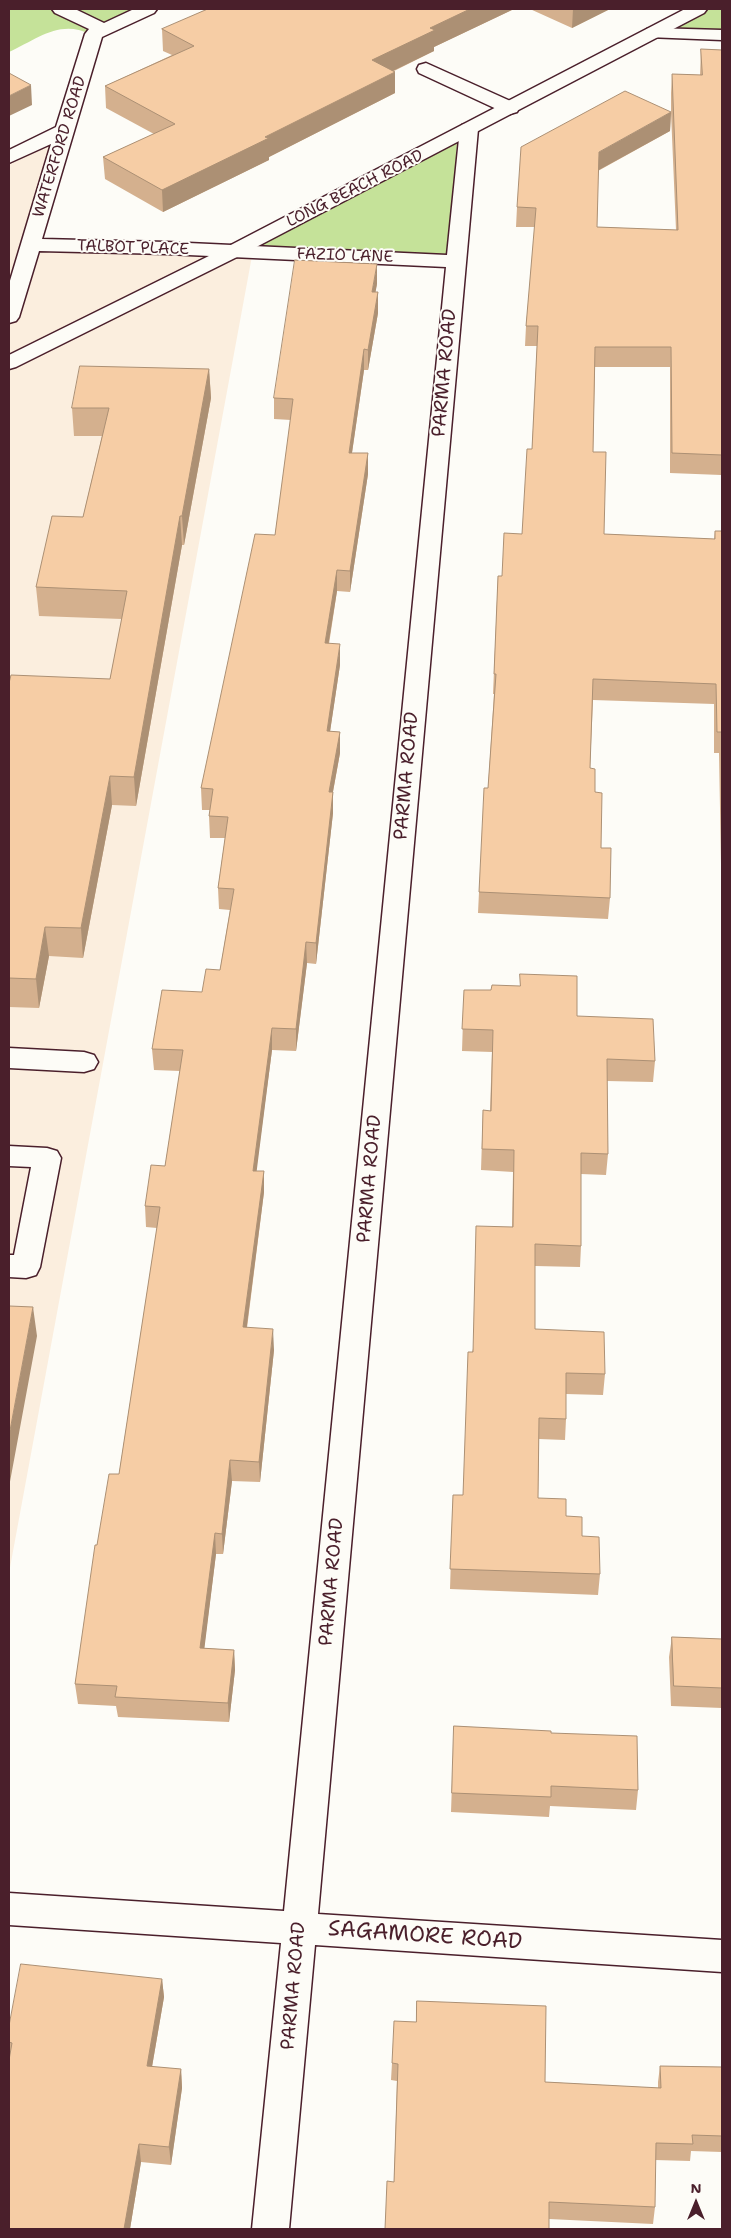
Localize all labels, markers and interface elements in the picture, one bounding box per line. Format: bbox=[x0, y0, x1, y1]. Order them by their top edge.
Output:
street label: WATERFORD ROAD bbox=[29, 74, 91, 220]
street label: LONG BEACH ROAD bbox=[283, 146, 427, 232]
street label: TALBOT PLACE bbox=[77, 236, 189, 260]
street label: FAZIO LANE bbox=[296, 245, 394, 267]
street label: PARMA ROAD bbox=[428, 308, 462, 438]
street label: PARMA ROAD bbox=[390, 711, 424, 841]
street label: PARMA ROAD bbox=[353, 1114, 387, 1244]
street label: PARMA ROAD bbox=[315, 1517, 349, 1647]
street label: SAGAMORE ROAD bbox=[327, 1916, 523, 1956]
street label: PARMA ROAD bbox=[277, 1921, 311, 2051]
north arrow bbox=[671, 2178, 721, 2228]
text: N bbox=[690, 2179, 702, 2197]

